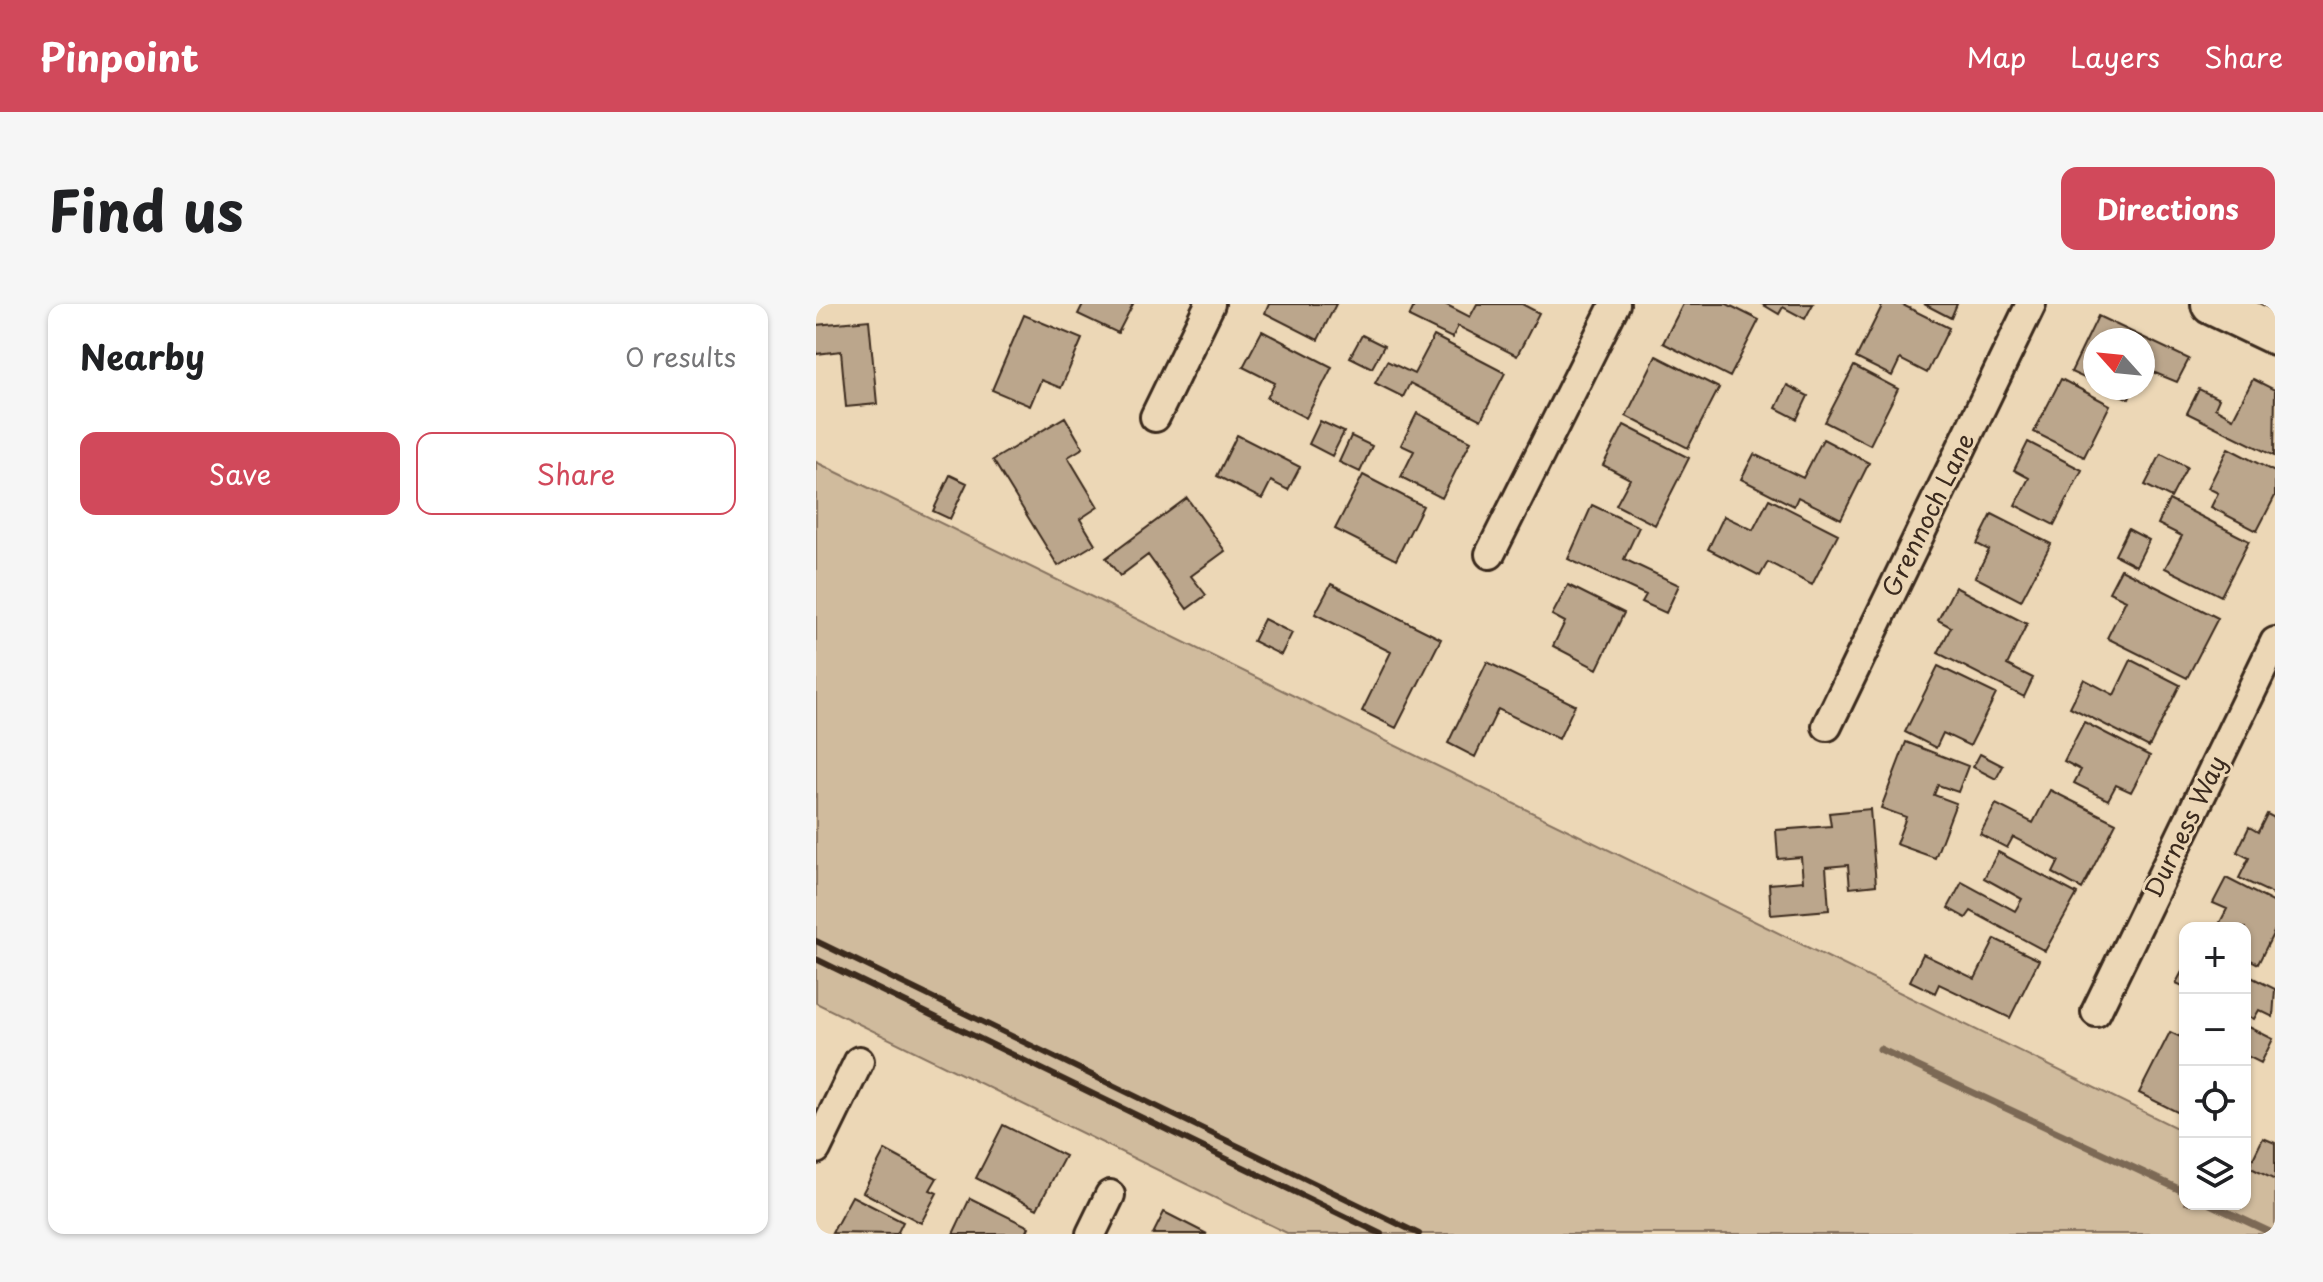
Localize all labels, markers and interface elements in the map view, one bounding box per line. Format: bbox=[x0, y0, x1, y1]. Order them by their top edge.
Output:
text: Pinpoint bbox=[40, 28, 199, 85]
text: Map bbox=[1966, 35, 2026, 78]
text: Layers bbox=[2070, 35, 2160, 78]
text: Share bbox=[2204, 35, 2283, 78]
text: Find us bbox=[48, 166, 244, 251]
button: Directions bbox=[2061, 167, 2275, 250]
north arrow bbox=[2083, 328, 2155, 400]
text: Nearby bbox=[80, 330, 205, 382]
text: 0 results bbox=[625, 337, 736, 376]
street label: Grennoch Lane bbox=[1872, 426, 1982, 602]
button: Save bbox=[80, 432, 400, 515]
button: Share bbox=[416, 432, 736, 515]
street label: Durness Way bbox=[2134, 749, 2234, 903]
map controls bbox=[2179, 922, 2251, 1210]
button: + bbox=[2179, 922, 2251, 994]
button: − bbox=[2179, 994, 2251, 1066]
button: locate bbox=[2179, 1066, 2251, 1138]
button: layers bbox=[2179, 1138, 2251, 1210]

